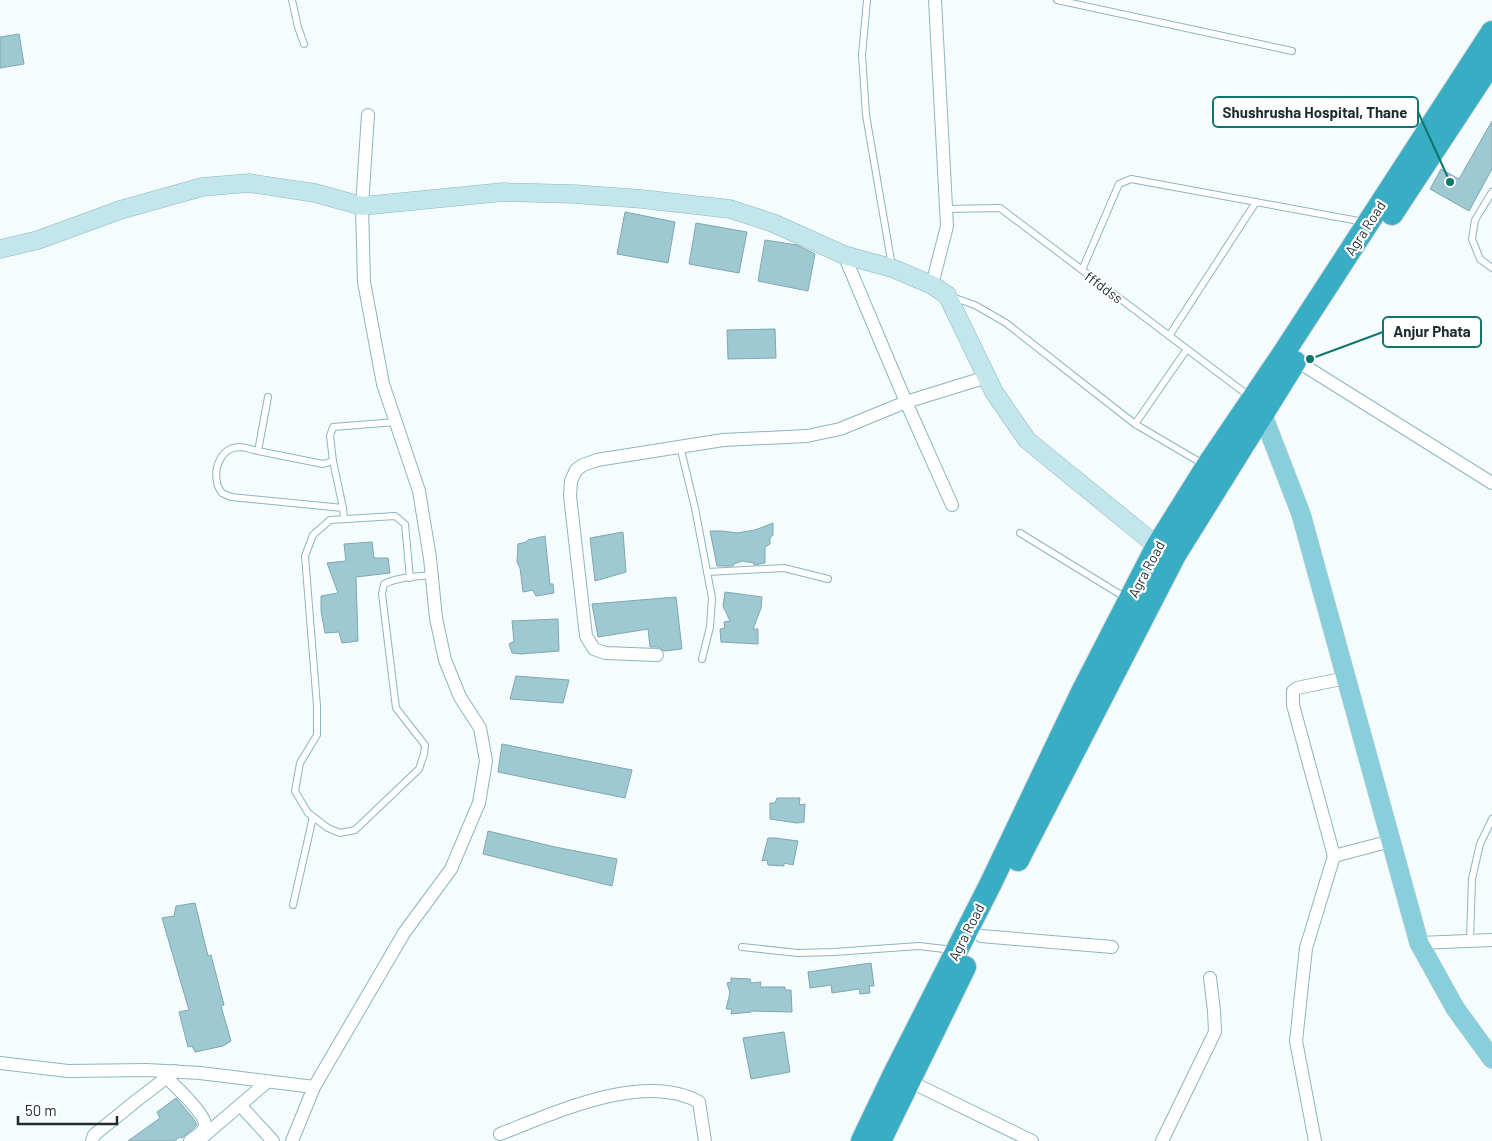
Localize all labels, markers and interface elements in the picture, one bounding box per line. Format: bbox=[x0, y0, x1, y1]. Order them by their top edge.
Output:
callout: Shushrusha Hospital, Thane bbox=[1213, 97, 1418, 127]
text: Shushrusha Hospital, Thane bbox=[1223, 103, 1407, 121]
street label: Agra Road bbox=[1341, 198, 1389, 258]
street label: fffddss bbox=[1082, 267, 1126, 307]
callout: Anjur Phata bbox=[1383, 317, 1481, 347]
text: Anjur Phata bbox=[1393, 322, 1471, 340]
street label: Agra Road bbox=[1124, 538, 1168, 600]
street label: Agra Road bbox=[944, 901, 988, 963]
scale bar bbox=[18, 1094, 116, 1126]
text: 50 m bbox=[25, 1101, 57, 1119]

